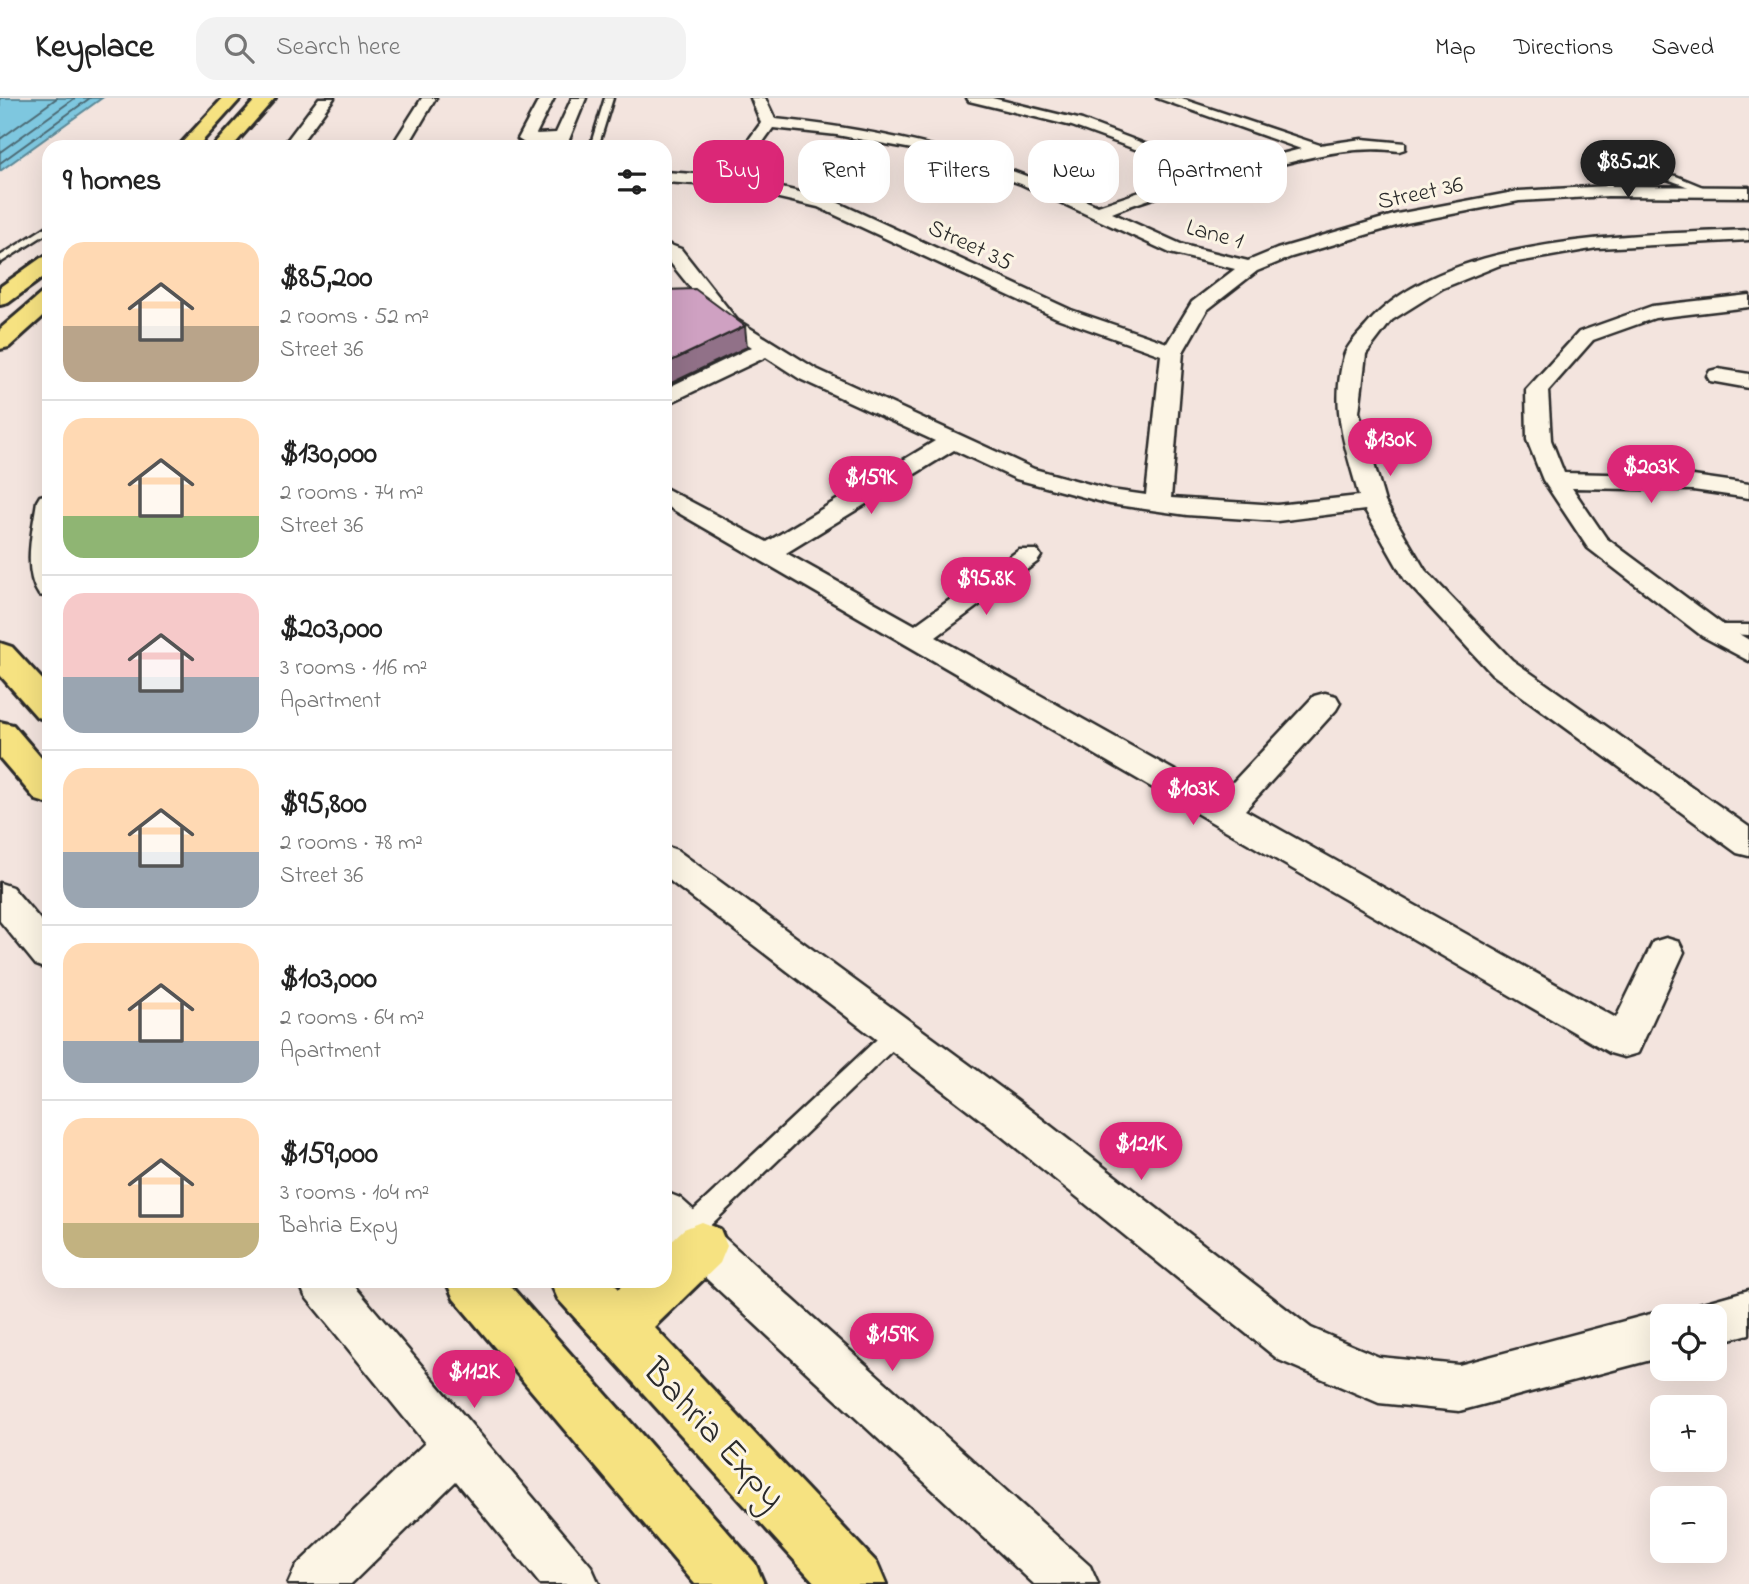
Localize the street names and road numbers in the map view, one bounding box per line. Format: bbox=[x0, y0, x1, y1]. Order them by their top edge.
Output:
street label: Street 36 bbox=[1374, 168, 1467, 221]
street label: Street 35 bbox=[922, 211, 1018, 281]
street label: Lane 1 bbox=[1182, 211, 1247, 260]
street label: Bahria Expy bbox=[628, 1346, 797, 1522]

